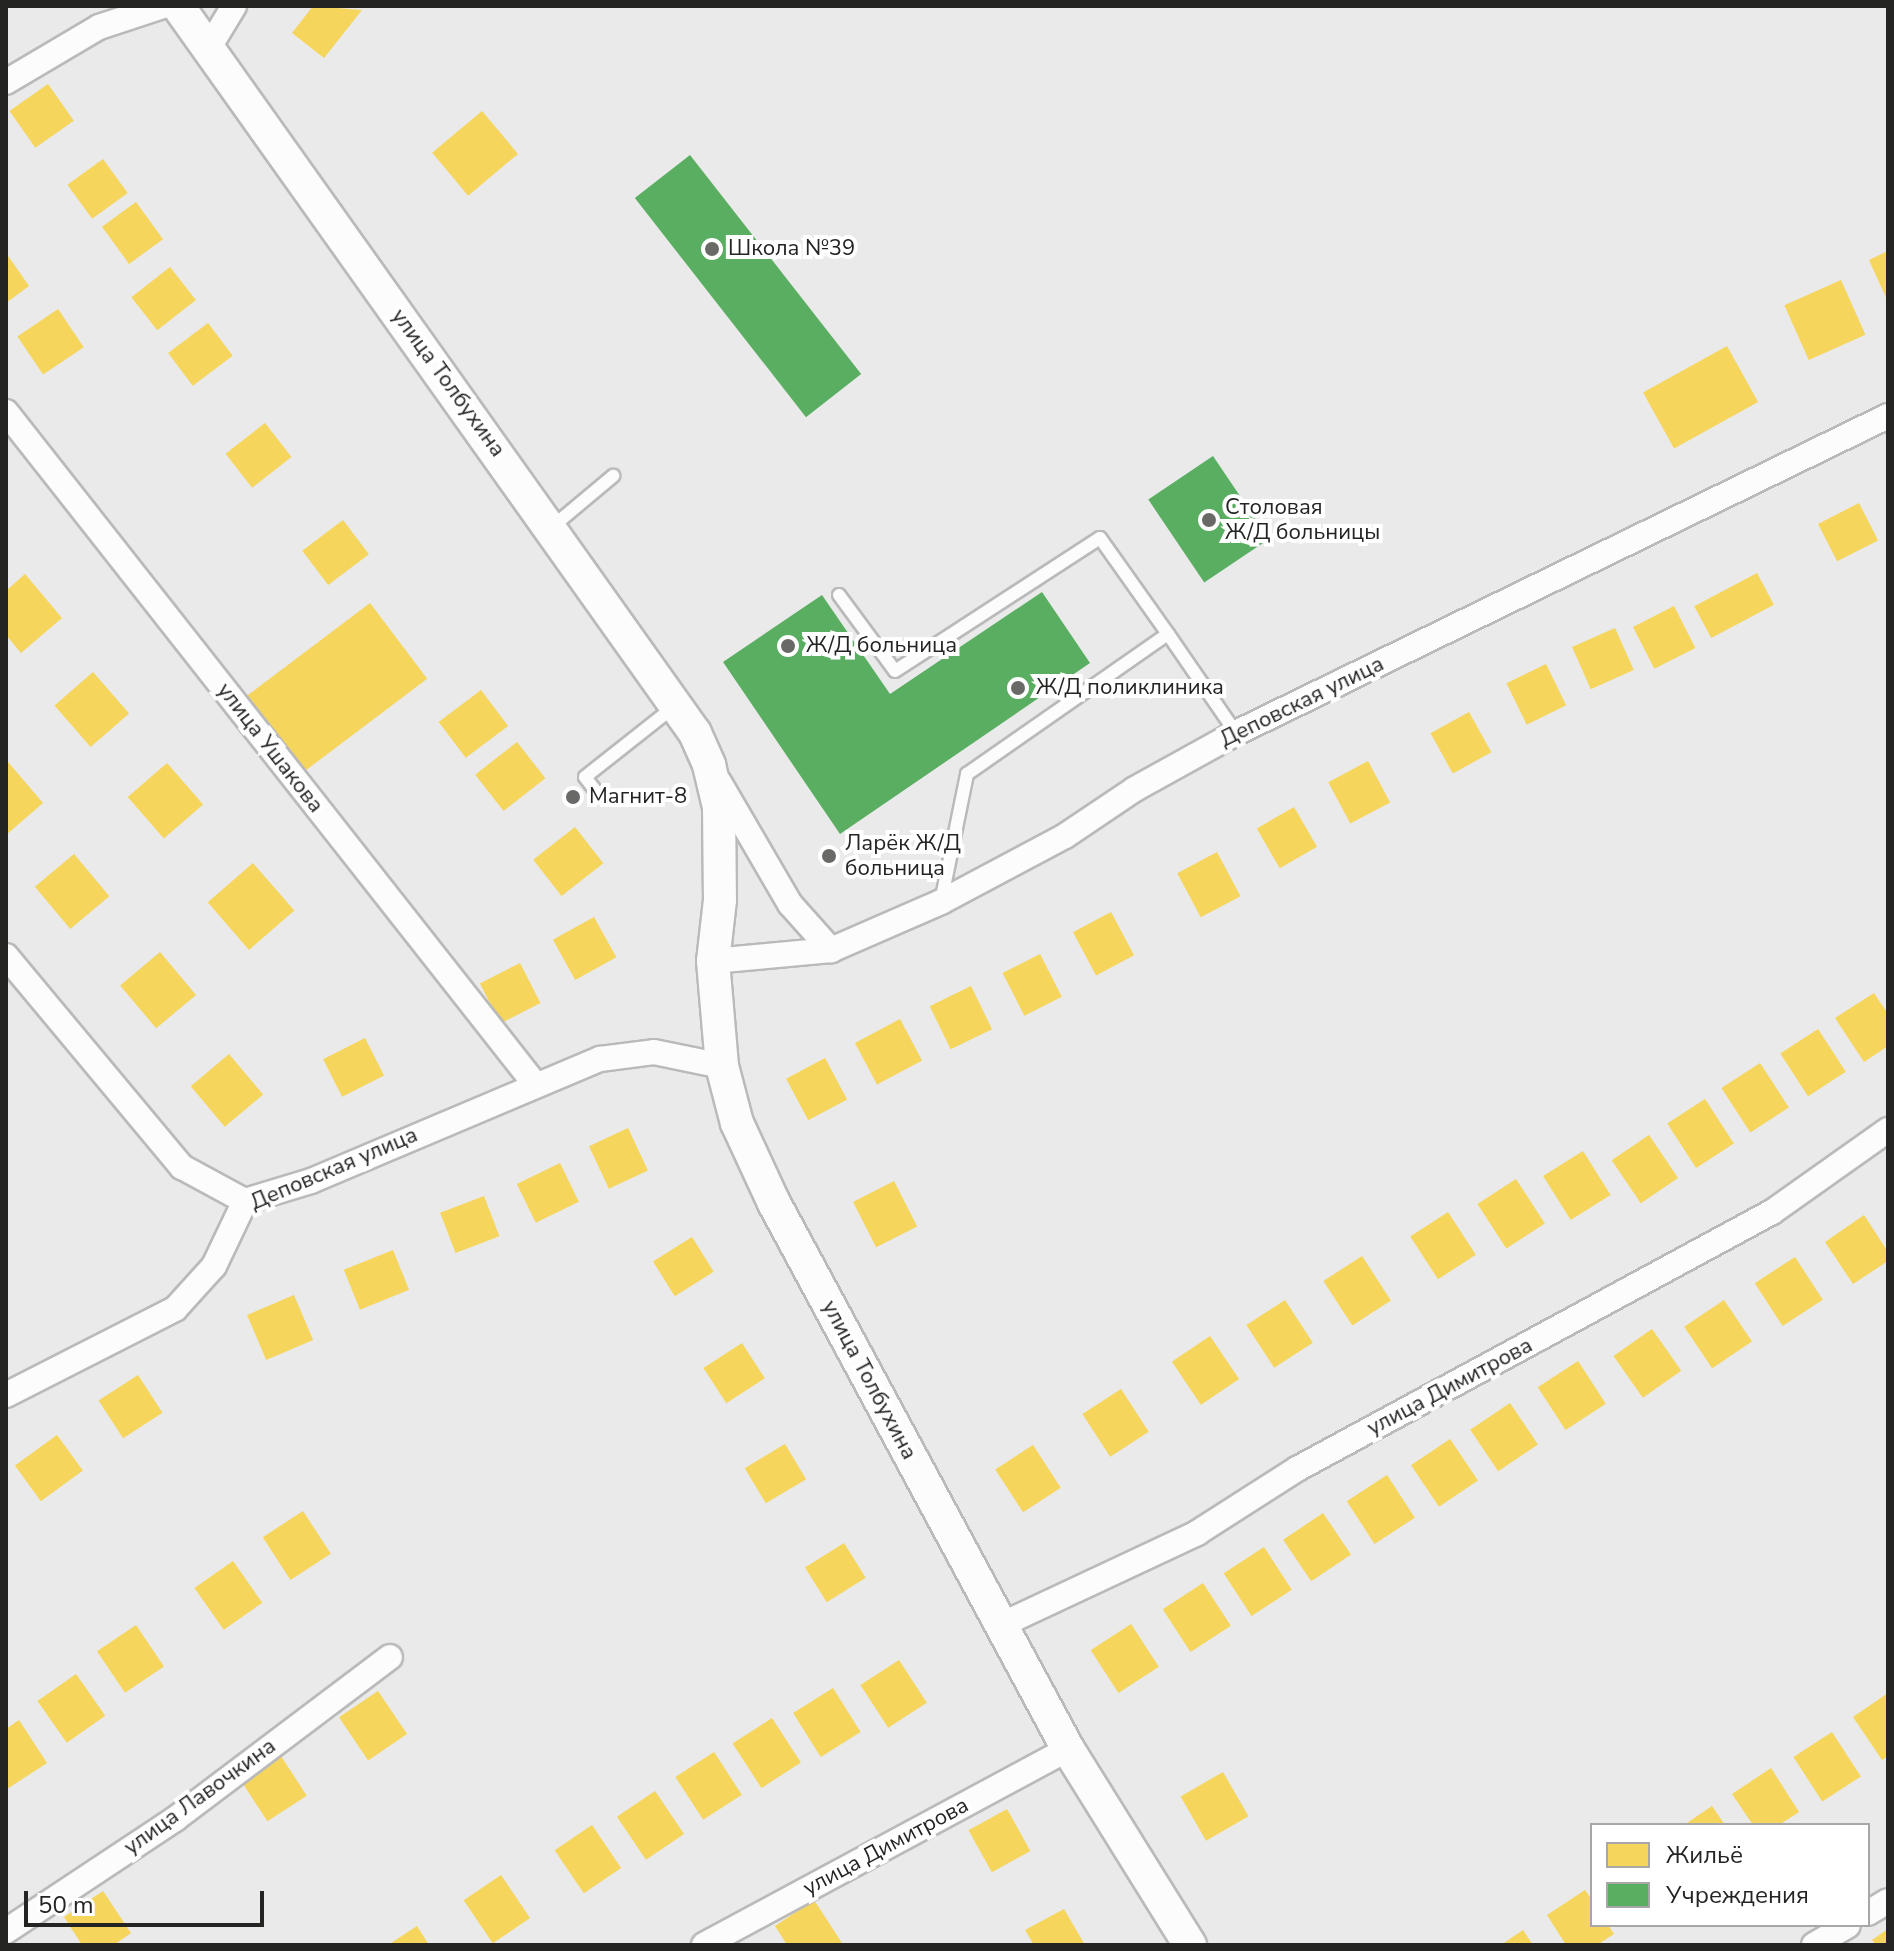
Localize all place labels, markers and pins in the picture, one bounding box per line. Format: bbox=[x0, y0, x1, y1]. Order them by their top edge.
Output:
place label: Школа №39 bbox=[728, 236, 855, 262]
marker: Школа №39 bbox=[703, 240, 721, 258]
place label: Столовая Ж/Д больницы bbox=[1225, 494, 1380, 546]
marker: Столовая Ж/Д больницы bbox=[1200, 511, 1218, 529]
place label: Ж/Д больница bbox=[806, 633, 957, 659]
marker: Ж/Д больница bbox=[777, 635, 799, 657]
place label: Ж/Д поликлиника bbox=[1036, 675, 1224, 701]
marker: Ж/Д поликлиника bbox=[1007, 677, 1029, 699]
place label: Магнит-8 bbox=[589, 784, 687, 810]
marker: Магнит-8 bbox=[564, 788, 582, 806]
place label: Ларёк Ж/Д больница bbox=[845, 830, 961, 882]
marker: Ларёк Ж/Д больница bbox=[820, 847, 838, 865]

